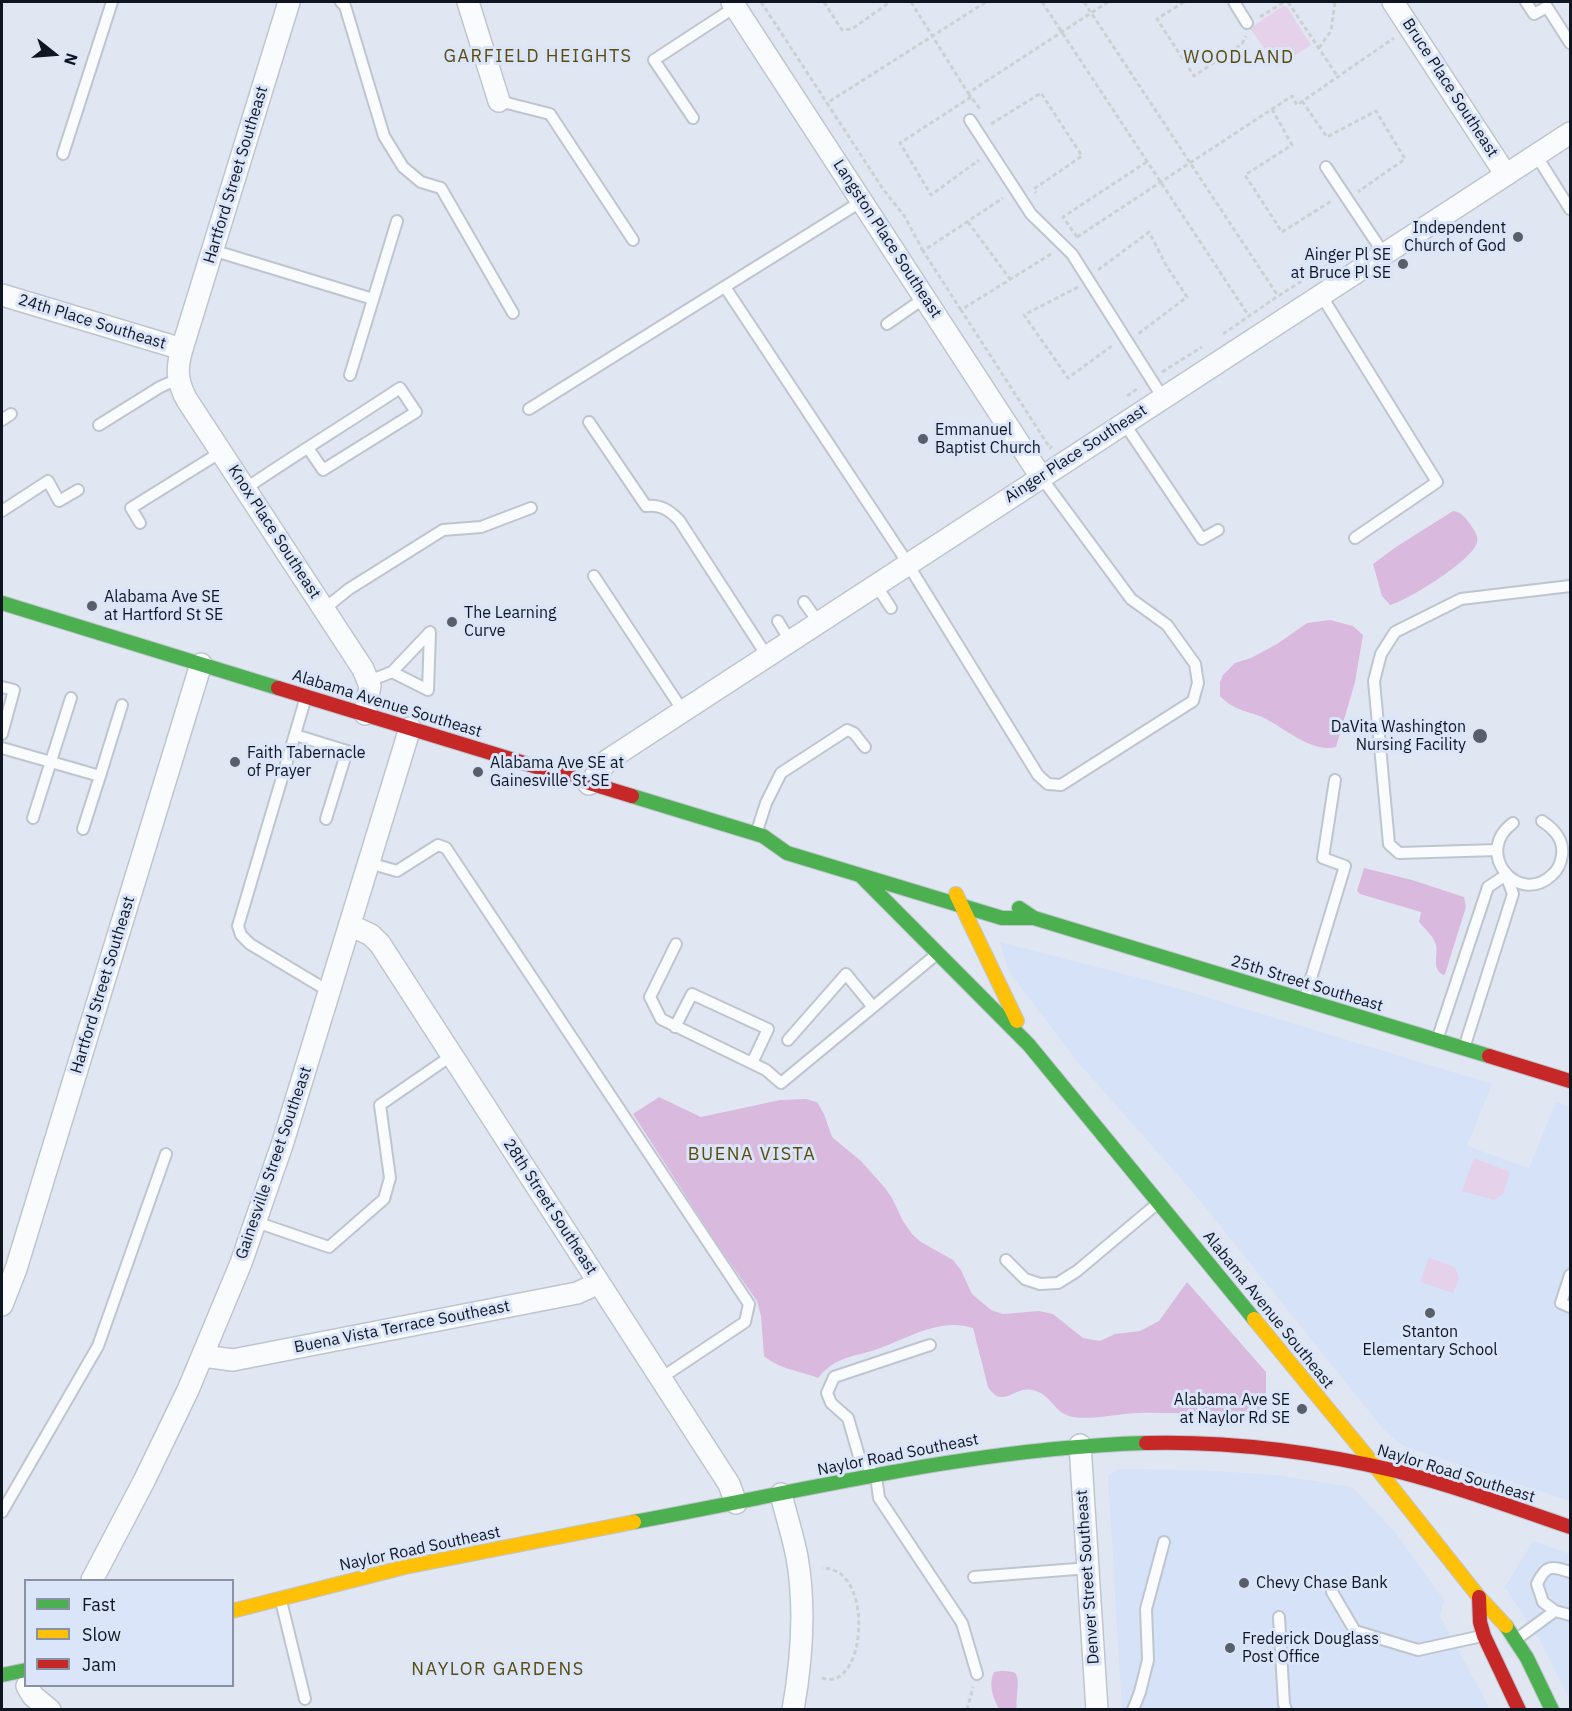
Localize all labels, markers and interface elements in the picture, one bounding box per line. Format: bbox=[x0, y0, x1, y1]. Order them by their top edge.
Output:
street label: Bruce Place Southeast bbox=[1398, 15, 1502, 161]
north arrow bbox=[24, 24, 84, 84]
district label: GARFIELD HEIGHTS bbox=[444, 46, 632, 68]
district label: WOODLAND bbox=[1183, 47, 1295, 69]
text: N bbox=[60, 51, 82, 68]
street label: Hartford Street Southeast bbox=[200, 84, 272, 266]
street label: Langston Place Southeast bbox=[829, 156, 945, 322]
place label: Independent Church of God bbox=[1404, 218, 1506, 256]
marker: Independent Church of God bbox=[1511, 230, 1525, 244]
place label: Ainger Pl SE at Bruce Pl SE bbox=[1291, 245, 1391, 283]
marker: Ainger Pl SE at Bruce Pl SE bbox=[1396, 257, 1410, 271]
street label: 24th Place Southeast bbox=[16, 290, 168, 354]
street label: Ainger Place Southeast bbox=[1001, 401, 1151, 507]
place label: Emmanuel Baptist Church bbox=[935, 420, 1041, 458]
marker: Emmanuel Baptist Church bbox=[916, 432, 930, 446]
street label: Knox Place Southeast bbox=[224, 462, 324, 602]
place label: Alabama Ave SE at Hartford St SE bbox=[104, 587, 223, 625]
marker: Alabama Ave SE at Hartford St SE bbox=[85, 599, 99, 613]
place label: The Learning Curve bbox=[464, 603, 556, 641]
marker: The Learning Curve bbox=[445, 615, 459, 629]
street label: Alabama Avenue Southeast bbox=[290, 666, 484, 742]
place label: DaVita Washington Nursing Facility bbox=[1331, 717, 1466, 755]
marker: DaVita Washington Nursing Facility bbox=[1471, 727, 1489, 745]
place label: Faith Tabernacle of Prayer bbox=[247, 743, 366, 781]
place label: Alabama Ave SE at Gainesville St SE bbox=[490, 753, 624, 791]
marker: Faith Tabernacle of Prayer bbox=[228, 755, 242, 769]
marker: Alabama Ave SE at Gainesville St SE bbox=[471, 765, 485, 779]
street label: Hartford Street Southeast bbox=[67, 894, 139, 1076]
street label: 25th Street Southeast bbox=[1229, 952, 1385, 1016]
street label: Gainesville Street Southeast bbox=[232, 1064, 316, 1262]
street label: 28th Street Southeast bbox=[499, 1136, 601, 1278]
district label: BUENA VISTA bbox=[688, 1144, 816, 1166]
street label: Alabama Avenue Southeast bbox=[1199, 1227, 1337, 1393]
street label: Buena Vista Terrace Southeast bbox=[292, 1297, 512, 1357]
marker: Stanton Elementary School bbox=[1423, 1306, 1437, 1320]
place label: Stanton Elementary School bbox=[1363, 1322, 1497, 1360]
place label: Alabama Ave SE at Naylor Rd SE bbox=[1174, 1390, 1290, 1428]
marker: Alabama Ave SE at Naylor Rd SE bbox=[1295, 1402, 1309, 1416]
street label: Naylor Road Southeast bbox=[816, 1430, 980, 1480]
street label: Naylor Road Southeast bbox=[1375, 1441, 1537, 1507]
street label: Denver Street Southeast bbox=[1072, 1489, 1104, 1665]
street label: Naylor Road Southeast bbox=[338, 1523, 502, 1575]
place label: Chevy Chase Bank bbox=[1256, 1573, 1388, 1593]
marker: Chevy Chase Bank bbox=[1237, 1576, 1251, 1590]
legend bbox=[24, 1579, 234, 1687]
text: Fast bbox=[82, 1593, 116, 1616]
text: Slow bbox=[82, 1623, 121, 1646]
place label: Frederick Douglass Post Office bbox=[1242, 1629, 1379, 1667]
marker: Frederick Douglass Post Office bbox=[1223, 1641, 1237, 1655]
text: Jam bbox=[82, 1653, 117, 1676]
district label: NAYLOR GARDENS bbox=[411, 1659, 585, 1681]

